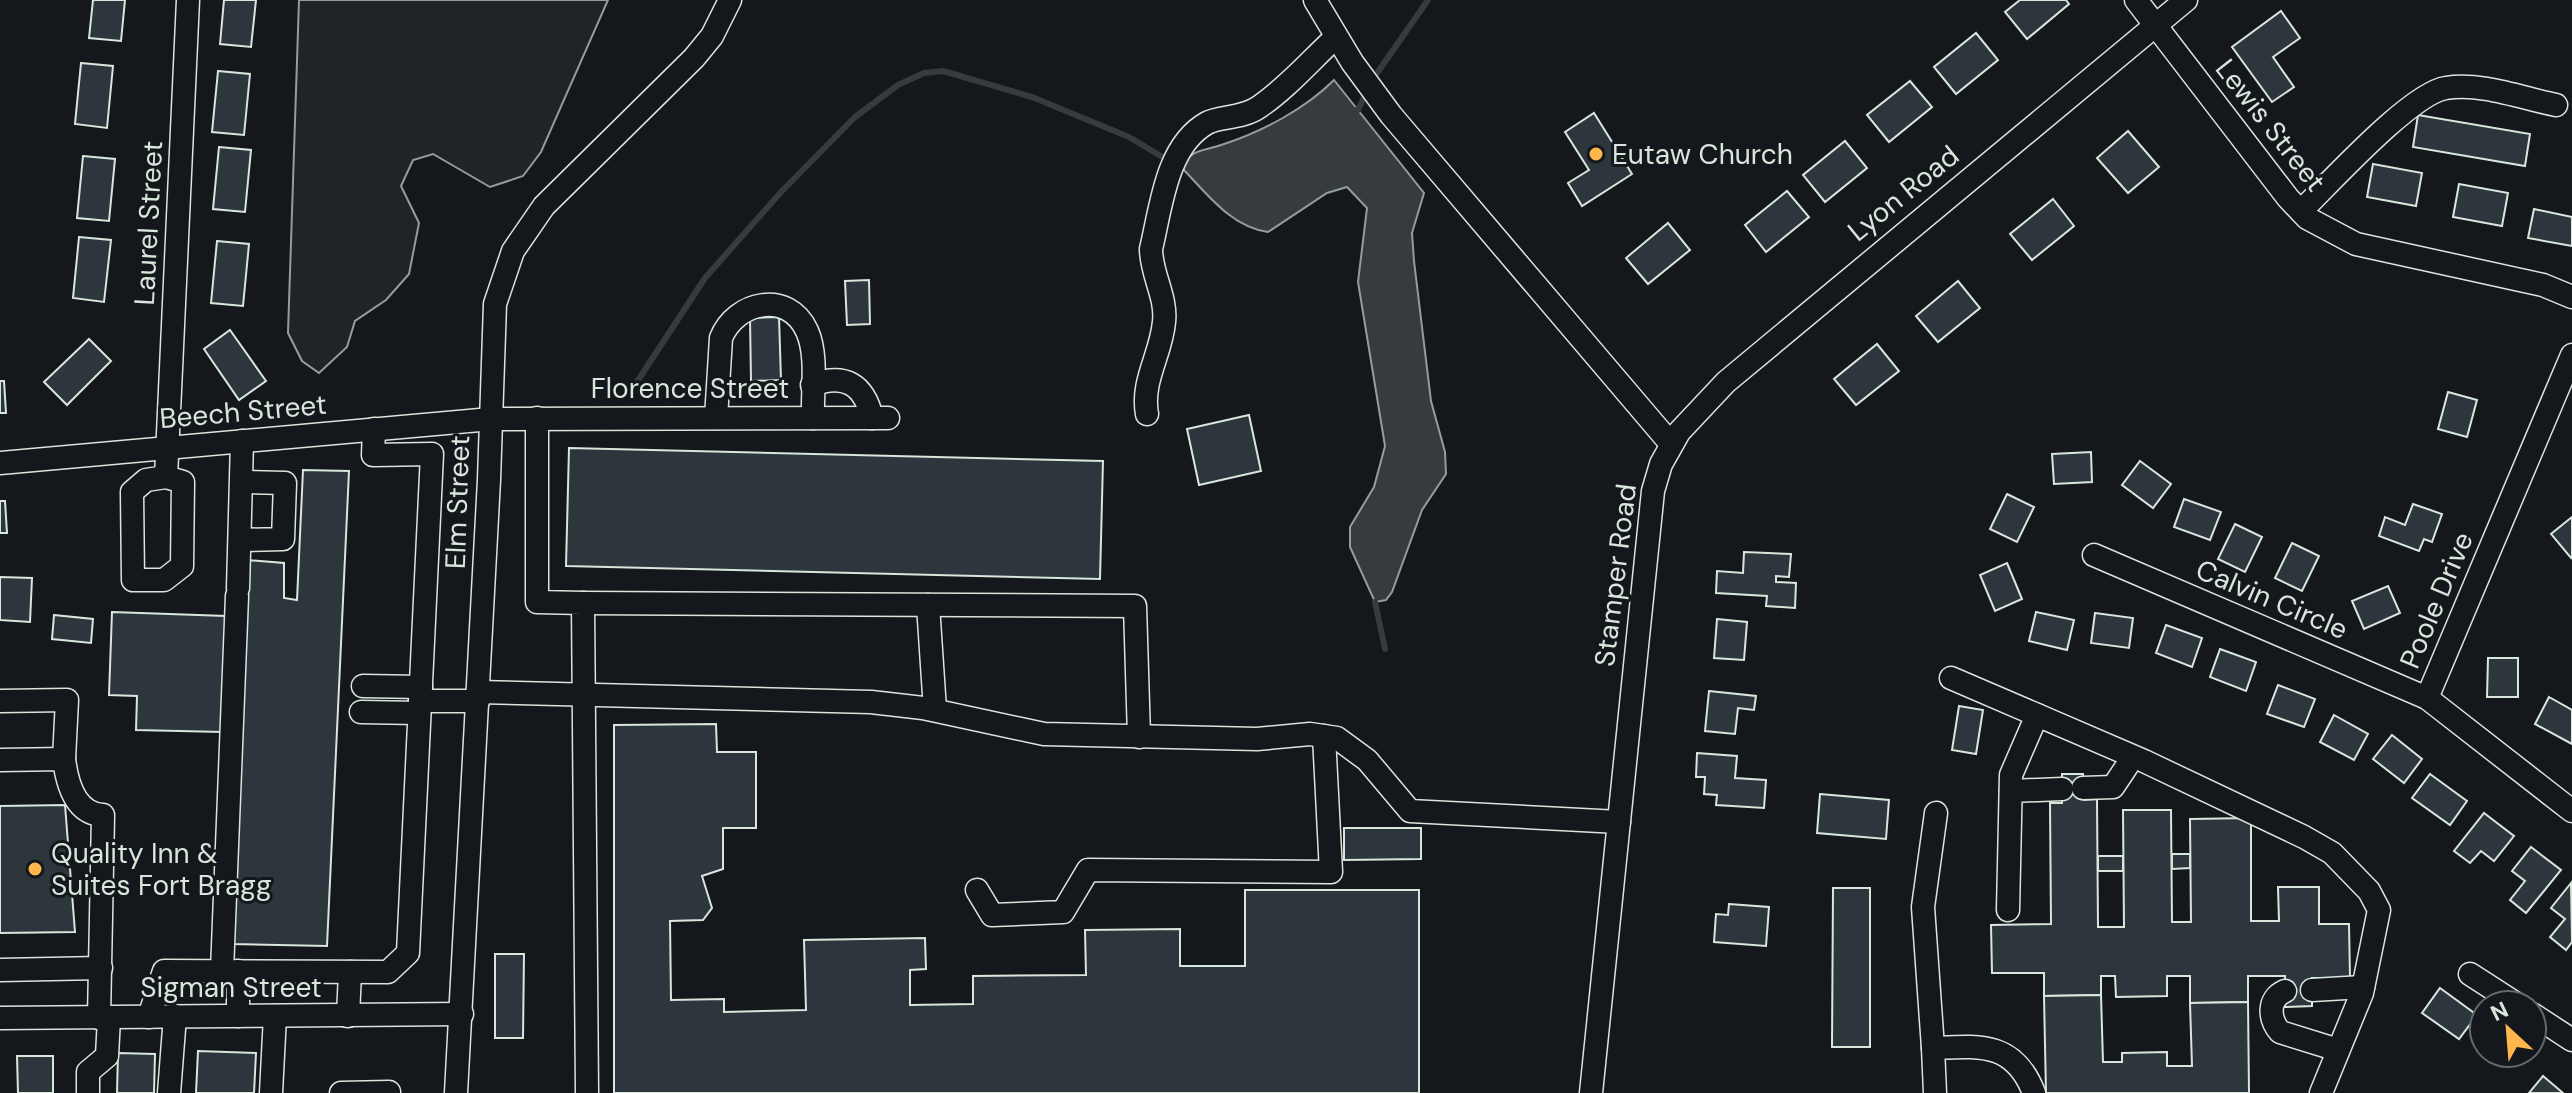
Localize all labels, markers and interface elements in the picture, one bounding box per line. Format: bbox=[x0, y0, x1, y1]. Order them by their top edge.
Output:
street label: Lewis Street bbox=[2207, 51, 2334, 199]
place label: Eutaw Church bbox=[1612, 136, 1793, 173]
street label: Lyon Road bbox=[1840, 137, 1966, 249]
street label: Laurel Street bbox=[126, 140, 171, 306]
marker: Eutaw Church bbox=[1587, 145, 1605, 163]
street label: Florence Street bbox=[591, 370, 789, 407]
street label: Beech Street bbox=[158, 386, 328, 437]
street label: Elm Street bbox=[437, 434, 478, 570]
street label: Stamper Road bbox=[1586, 482, 1645, 669]
street label: Poole Drive bbox=[2391, 526, 2482, 674]
street label: Calvin Circle bbox=[2190, 551, 2353, 648]
place label: Quality Inn & Suites Fort Bragg bbox=[51, 835, 272, 904]
marker: Quality Inn & Suites Fort Bragg bbox=[26, 860, 44, 878]
street label: Sigman Street bbox=[140, 969, 322, 1006]
north arrow bbox=[2468, 989, 2548, 1069]
text: N bbox=[2486, 995, 2513, 1028]

